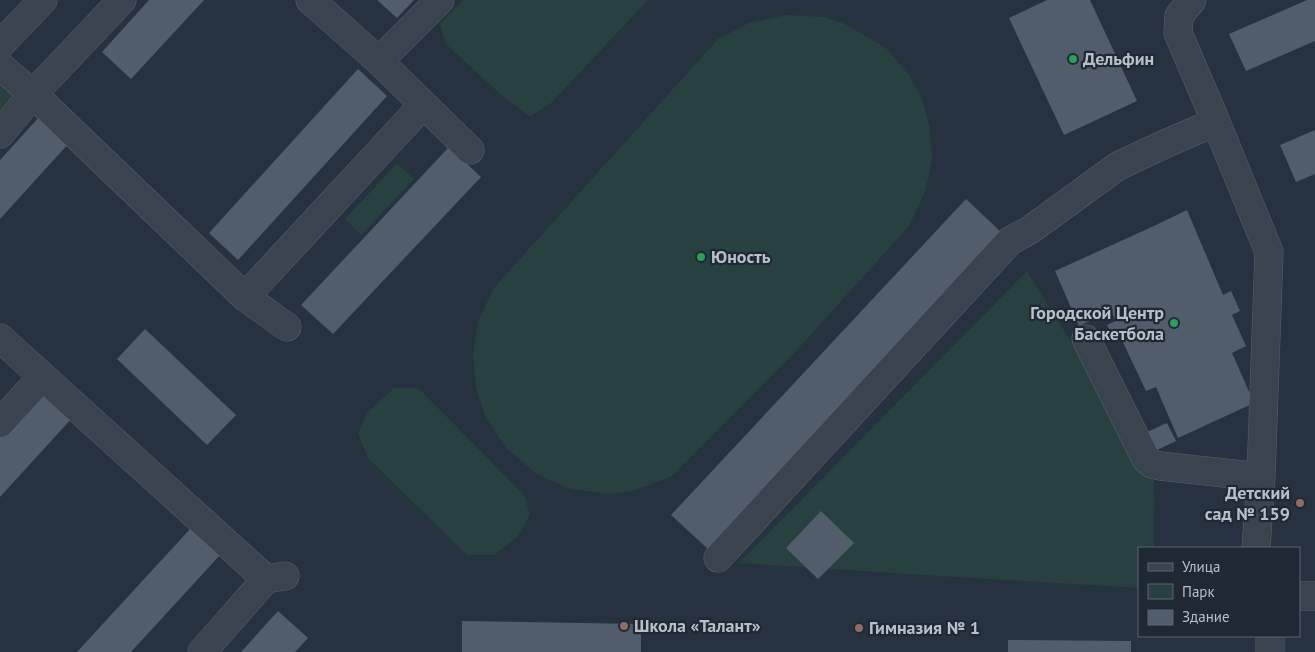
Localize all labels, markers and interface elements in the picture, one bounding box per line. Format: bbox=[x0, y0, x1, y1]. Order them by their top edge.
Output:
place label: Дельфин bbox=[1083, 47, 1154, 70]
marker: Дельфин bbox=[1067, 53, 1079, 65]
place label: Юность bbox=[711, 245, 771, 268]
marker: Юность bbox=[695, 251, 707, 263]
place label: Городской Центр Баскетбола bbox=[1030, 301, 1164, 345]
marker: Городской Центр Баскетбола bbox=[1168, 317, 1180, 329]
place label: Детский сад № 159 bbox=[1205, 481, 1290, 525]
marker: Детский сад № 159 bbox=[1294, 497, 1306, 509]
legend bbox=[1138, 547, 1300, 637]
text: Улица bbox=[1182, 557, 1220, 576]
text: Парк bbox=[1182, 582, 1215, 601]
text: Здание bbox=[1182, 607, 1230, 626]
place label: Школа «Талант» bbox=[634, 614, 761, 637]
place label: Гимназия № 1 bbox=[869, 616, 980, 639]
marker: Школа «Талант» bbox=[618, 620, 630, 632]
marker: Гимназия № 1 bbox=[853, 622, 865, 634]

